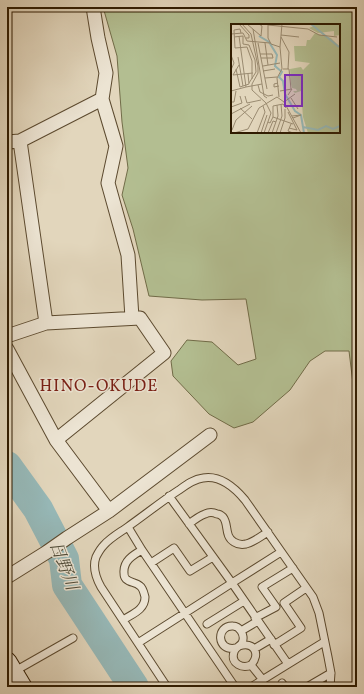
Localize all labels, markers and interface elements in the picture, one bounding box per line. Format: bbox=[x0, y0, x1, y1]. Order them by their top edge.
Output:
inset map bbox=[231, 24, 340, 133]
district label: HINO-OKUDE bbox=[40, 375, 158, 398]
water label: 日野川 bbox=[43, 538, 84, 596]

